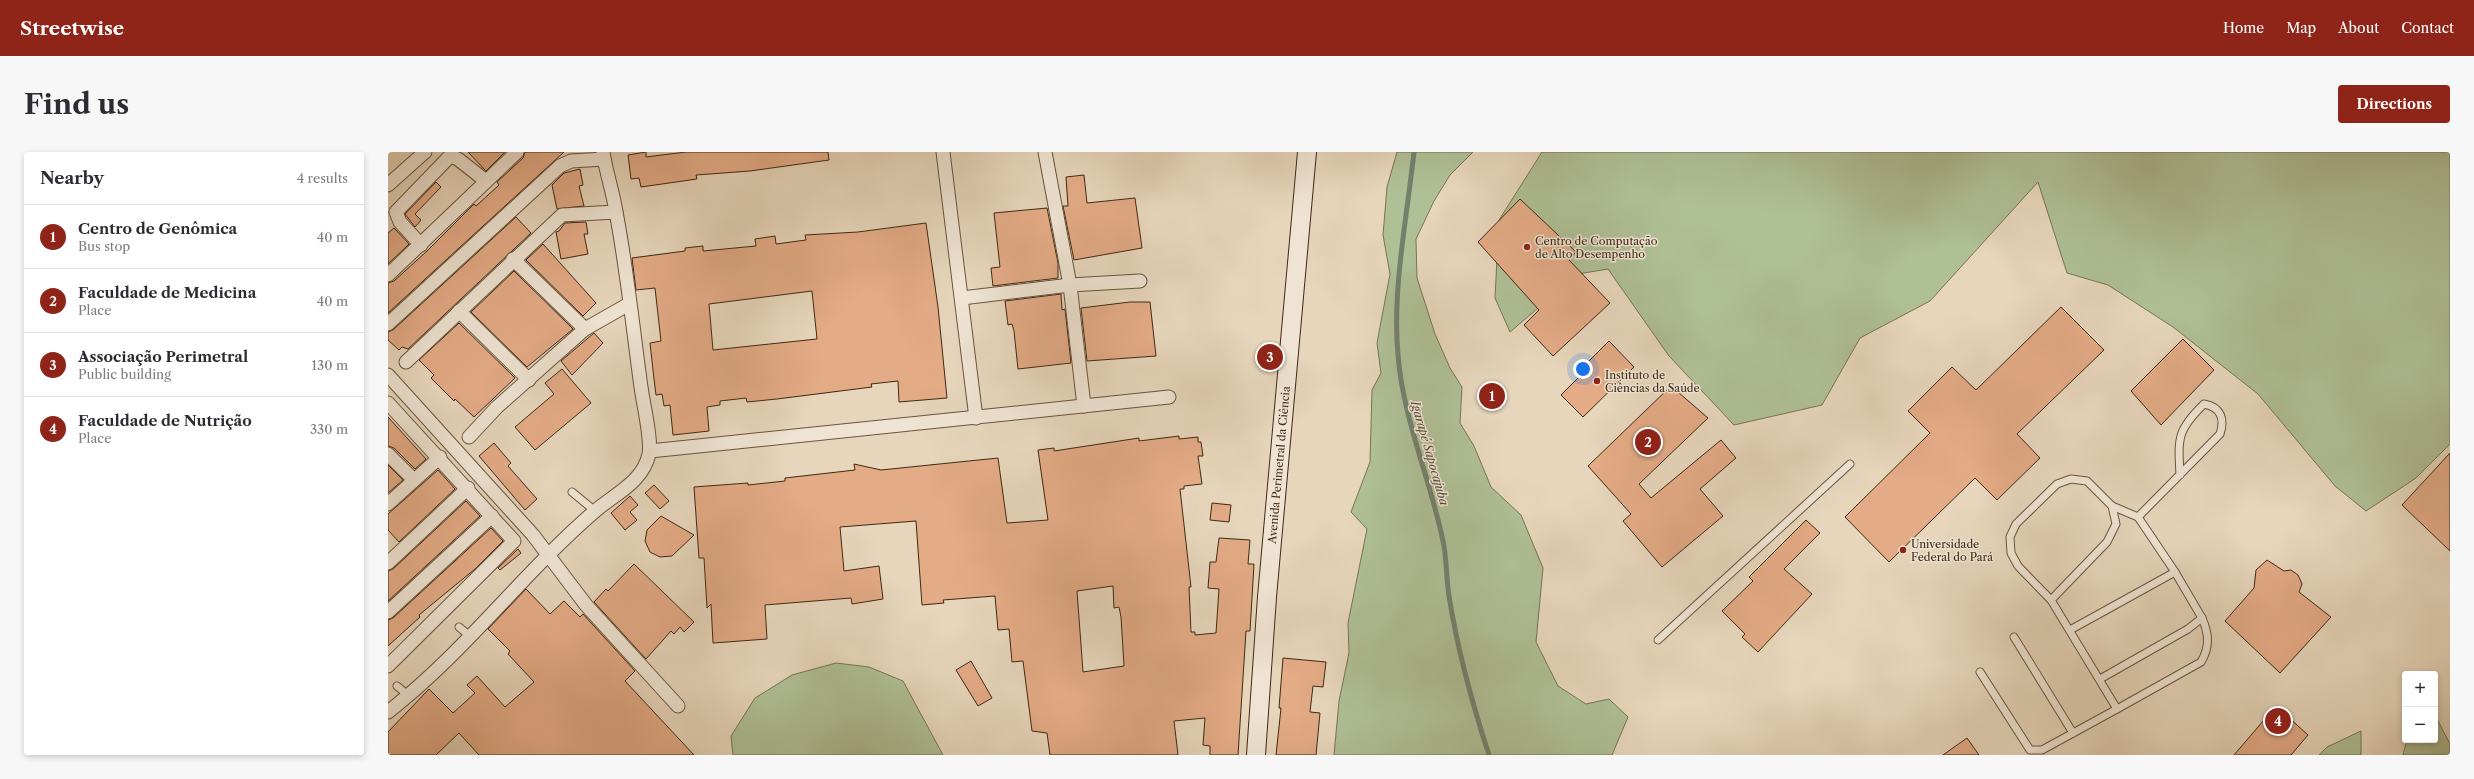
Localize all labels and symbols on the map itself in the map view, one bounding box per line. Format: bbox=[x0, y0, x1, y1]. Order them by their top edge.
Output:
place label: Centro de Computação de Alto Desempenho bbox=[1535, 234, 1658, 261]
marker: Centro de Computação de Alto Desempenho bbox=[1522, 242, 1532, 252]
pin: 3 bbox=[1257, 342, 1283, 372]
your location bbox=[1573, 359, 1593, 379]
place label: Instituto de Ciências da Saúde bbox=[1605, 368, 1700, 395]
marker: Instituto de Ciências da Saúde bbox=[1592, 376, 1602, 386]
pin: 1 bbox=[1479, 381, 1505, 411]
street label: Avenida Perimetral da Ciência bbox=[1265, 385, 1293, 545]
water label: Igarapé Sapocajuba bbox=[1408, 398, 1452, 507]
pin: 2 bbox=[1635, 427, 1661, 457]
place label: Universidade Federal do Pará bbox=[1911, 537, 1993, 564]
marker: Universidade Federal do Pará bbox=[1898, 545, 1908, 555]
pin: 4 bbox=[2265, 706, 2291, 736]

